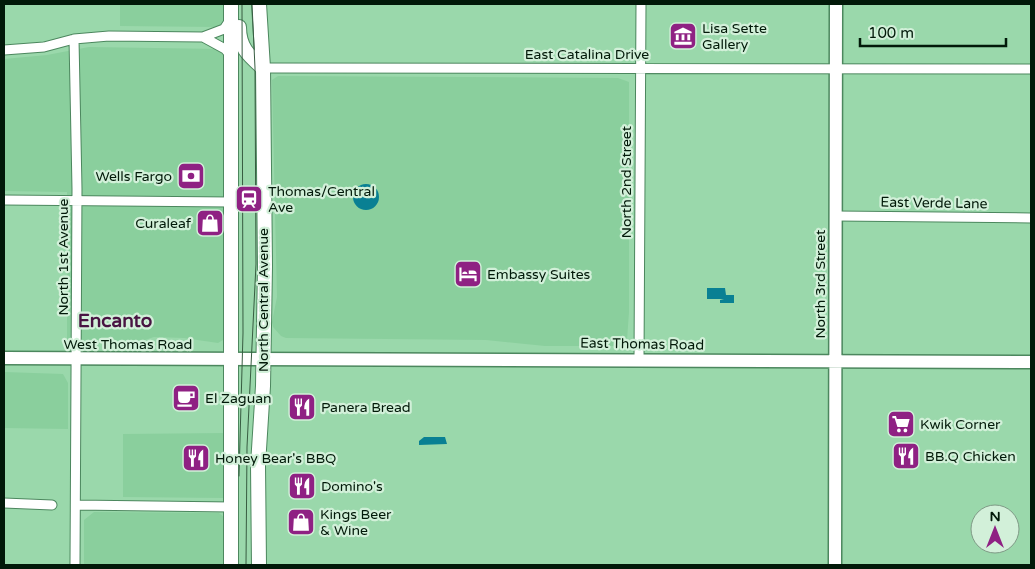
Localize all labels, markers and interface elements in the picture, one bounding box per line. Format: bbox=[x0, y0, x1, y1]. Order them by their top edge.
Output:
scale bar bbox=[860, 15, 1006, 47]
place label: Lisa Sette Gallery bbox=[702, 20, 767, 53]
museum icon: Lisa Sette Gallery bbox=[668, 21, 698, 51]
text: 100 m bbox=[868, 24, 914, 42]
street label: East Catalina Drive bbox=[525, 46, 649, 63]
street label: North 2nd Street bbox=[618, 125, 635, 238]
bank icon: Wells Fargo bbox=[176, 161, 206, 191]
place label: Wells Fargo bbox=[95, 168, 172, 185]
place label: Thomas/Central Ave bbox=[268, 183, 375, 216]
station icon: Thomas/Central Ave bbox=[234, 184, 264, 214]
street label: East Verde Lane bbox=[880, 194, 988, 212]
street label: North 1st Avenue bbox=[55, 198, 72, 315]
shop icon: Curaleaf bbox=[195, 208, 225, 238]
place label: Curaleaf bbox=[135, 215, 192, 232]
street label: North Central Avenue bbox=[255, 228, 272, 372]
street label: North 3rd Street bbox=[812, 229, 829, 338]
hotel icon: Embassy Suites bbox=[453, 259, 483, 289]
place label: Embassy Suites bbox=[487, 266, 591, 283]
district label: Encanto bbox=[78, 310, 152, 332]
street label: East Thomas Road bbox=[580, 334, 704, 354]
street label: West Thomas Road bbox=[64, 336, 192, 353]
cafe icon: El Zaguan bbox=[171, 383, 201, 413]
place label: El Zaguan bbox=[205, 390, 272, 407]
restaurant icon: Panera Bread bbox=[287, 392, 317, 422]
place label: Panera Bread bbox=[321, 399, 411, 416]
supermarket icon: Kwik Corner bbox=[886, 409, 916, 439]
place label: Kwik Corner bbox=[920, 416, 1001, 433]
restaurant icon: BB.Q Chicken bbox=[891, 441, 921, 471]
restaurant icon: Honey Bear's BBQ bbox=[181, 443, 211, 473]
place label: BB.Q Chicken bbox=[925, 448, 1016, 465]
place label: Honey Bear's BBQ bbox=[215, 450, 336, 467]
restaurant icon: Domino's bbox=[287, 471, 317, 501]
place label: Domino's bbox=[321, 478, 383, 495]
north arrow bbox=[970, 504, 1020, 554]
place label: Kings Beer & Wine bbox=[320, 506, 392, 539]
shop icon: Kings Beer & Wine bbox=[286, 507, 316, 537]
text: N bbox=[989, 508, 1001, 525]

